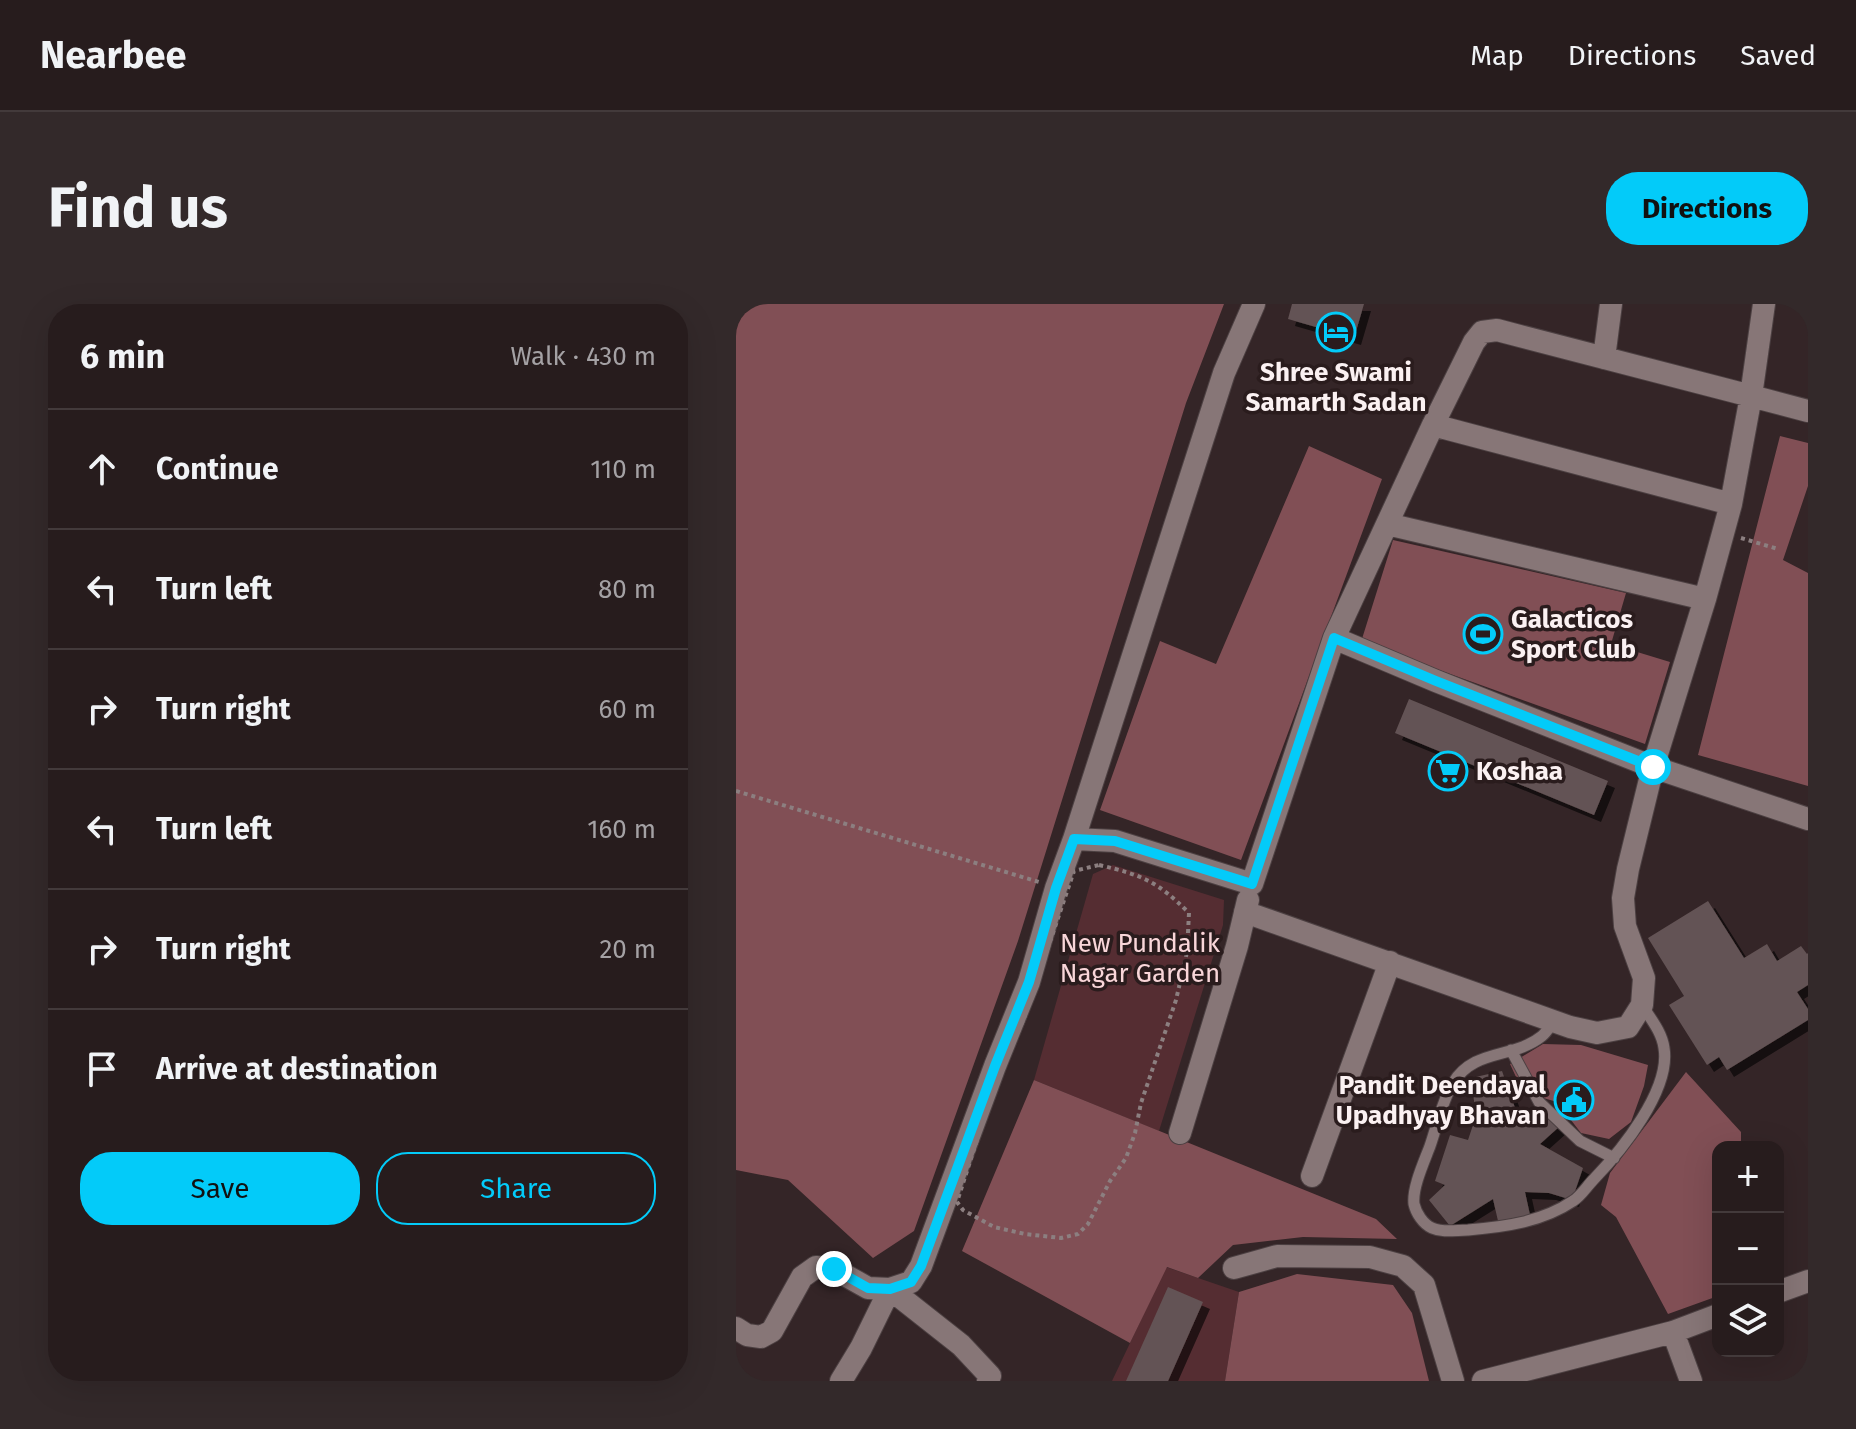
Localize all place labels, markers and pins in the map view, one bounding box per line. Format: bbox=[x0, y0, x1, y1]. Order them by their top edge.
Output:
hotel icon: Shree Swami Samarth Sadan bbox=[1315, 311, 1357, 353]
place label: Shree Swami Samarth Sadan bbox=[1246, 357, 1426, 418]
place label: Galacticos Sport Club bbox=[1511, 604, 1636, 665]
sports icon: Galacticos Sport Club bbox=[1462, 613, 1504, 655]
supermarket icon: Koshaa bbox=[1427, 750, 1469, 792]
place label: Koshaa bbox=[1476, 756, 1563, 787]
place label: Pandit Deendayal Upadhyay Bhavan bbox=[1336, 1070, 1546, 1131]
public building icon: Pandit Deendayal Upadhyay Bhavan bbox=[1553, 1079, 1595, 1121]

